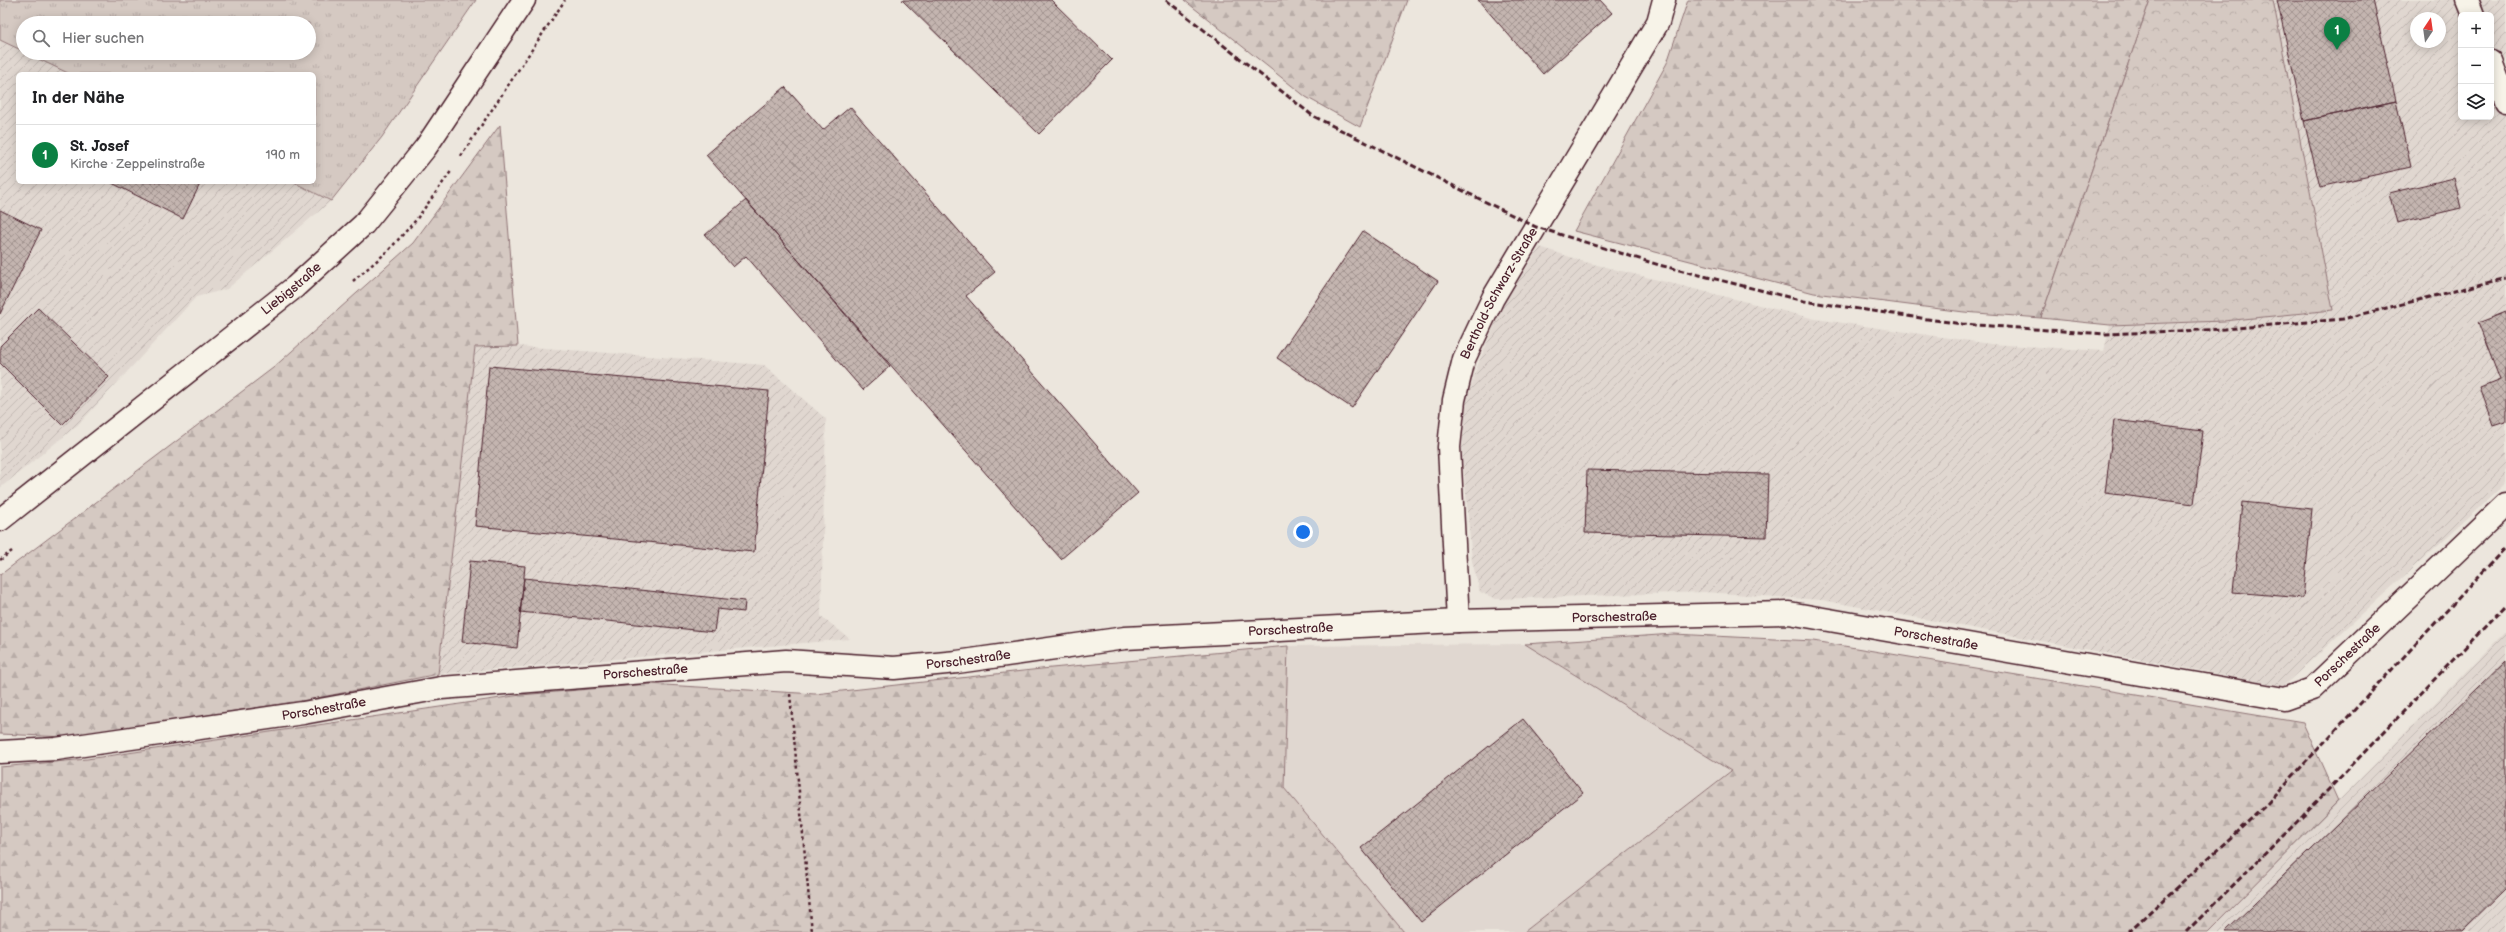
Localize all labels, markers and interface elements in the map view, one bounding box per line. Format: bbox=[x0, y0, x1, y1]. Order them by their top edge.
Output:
north arrow bbox=[2410, 12, 2446, 48]
map controls bbox=[2458, 12, 2494, 120]
button: + bbox=[2458, 12, 2494, 48]
search box bbox=[16, 16, 316, 60]
pin: 1 bbox=[2324, 17, 2350, 50]
icon: search bbox=[30, 27, 52, 49]
text: Hier suchen bbox=[62, 29, 144, 48]
button: − bbox=[2458, 48, 2494, 84]
button: layers bbox=[2458, 84, 2494, 120]
text: In der Nähe bbox=[32, 88, 125, 108]
text: St. Josef bbox=[70, 137, 129, 156]
text: 1 bbox=[42, 147, 48, 163]
text: 190 m bbox=[266, 147, 300, 163]
text: Kirche · Zeppelinstraße bbox=[70, 156, 205, 172]
street label: Berthold-Schwarz-Straße bbox=[1457, 225, 1541, 362]
street label: Liebigstraße bbox=[258, 259, 325, 318]
your location bbox=[1293, 522, 1313, 542]
street label: Porschestraße bbox=[1571, 608, 1657, 626]
street label: Porschestraße bbox=[1248, 619, 1334, 640]
street label: Porschestraße bbox=[2311, 620, 2384, 690]
street label: Porschestraße bbox=[1893, 623, 1980, 654]
street label: Porschestraße bbox=[925, 646, 1012, 673]
street label: Porschestraße bbox=[602, 661, 689, 683]
street label: Porschestraße bbox=[281, 694, 368, 724]

